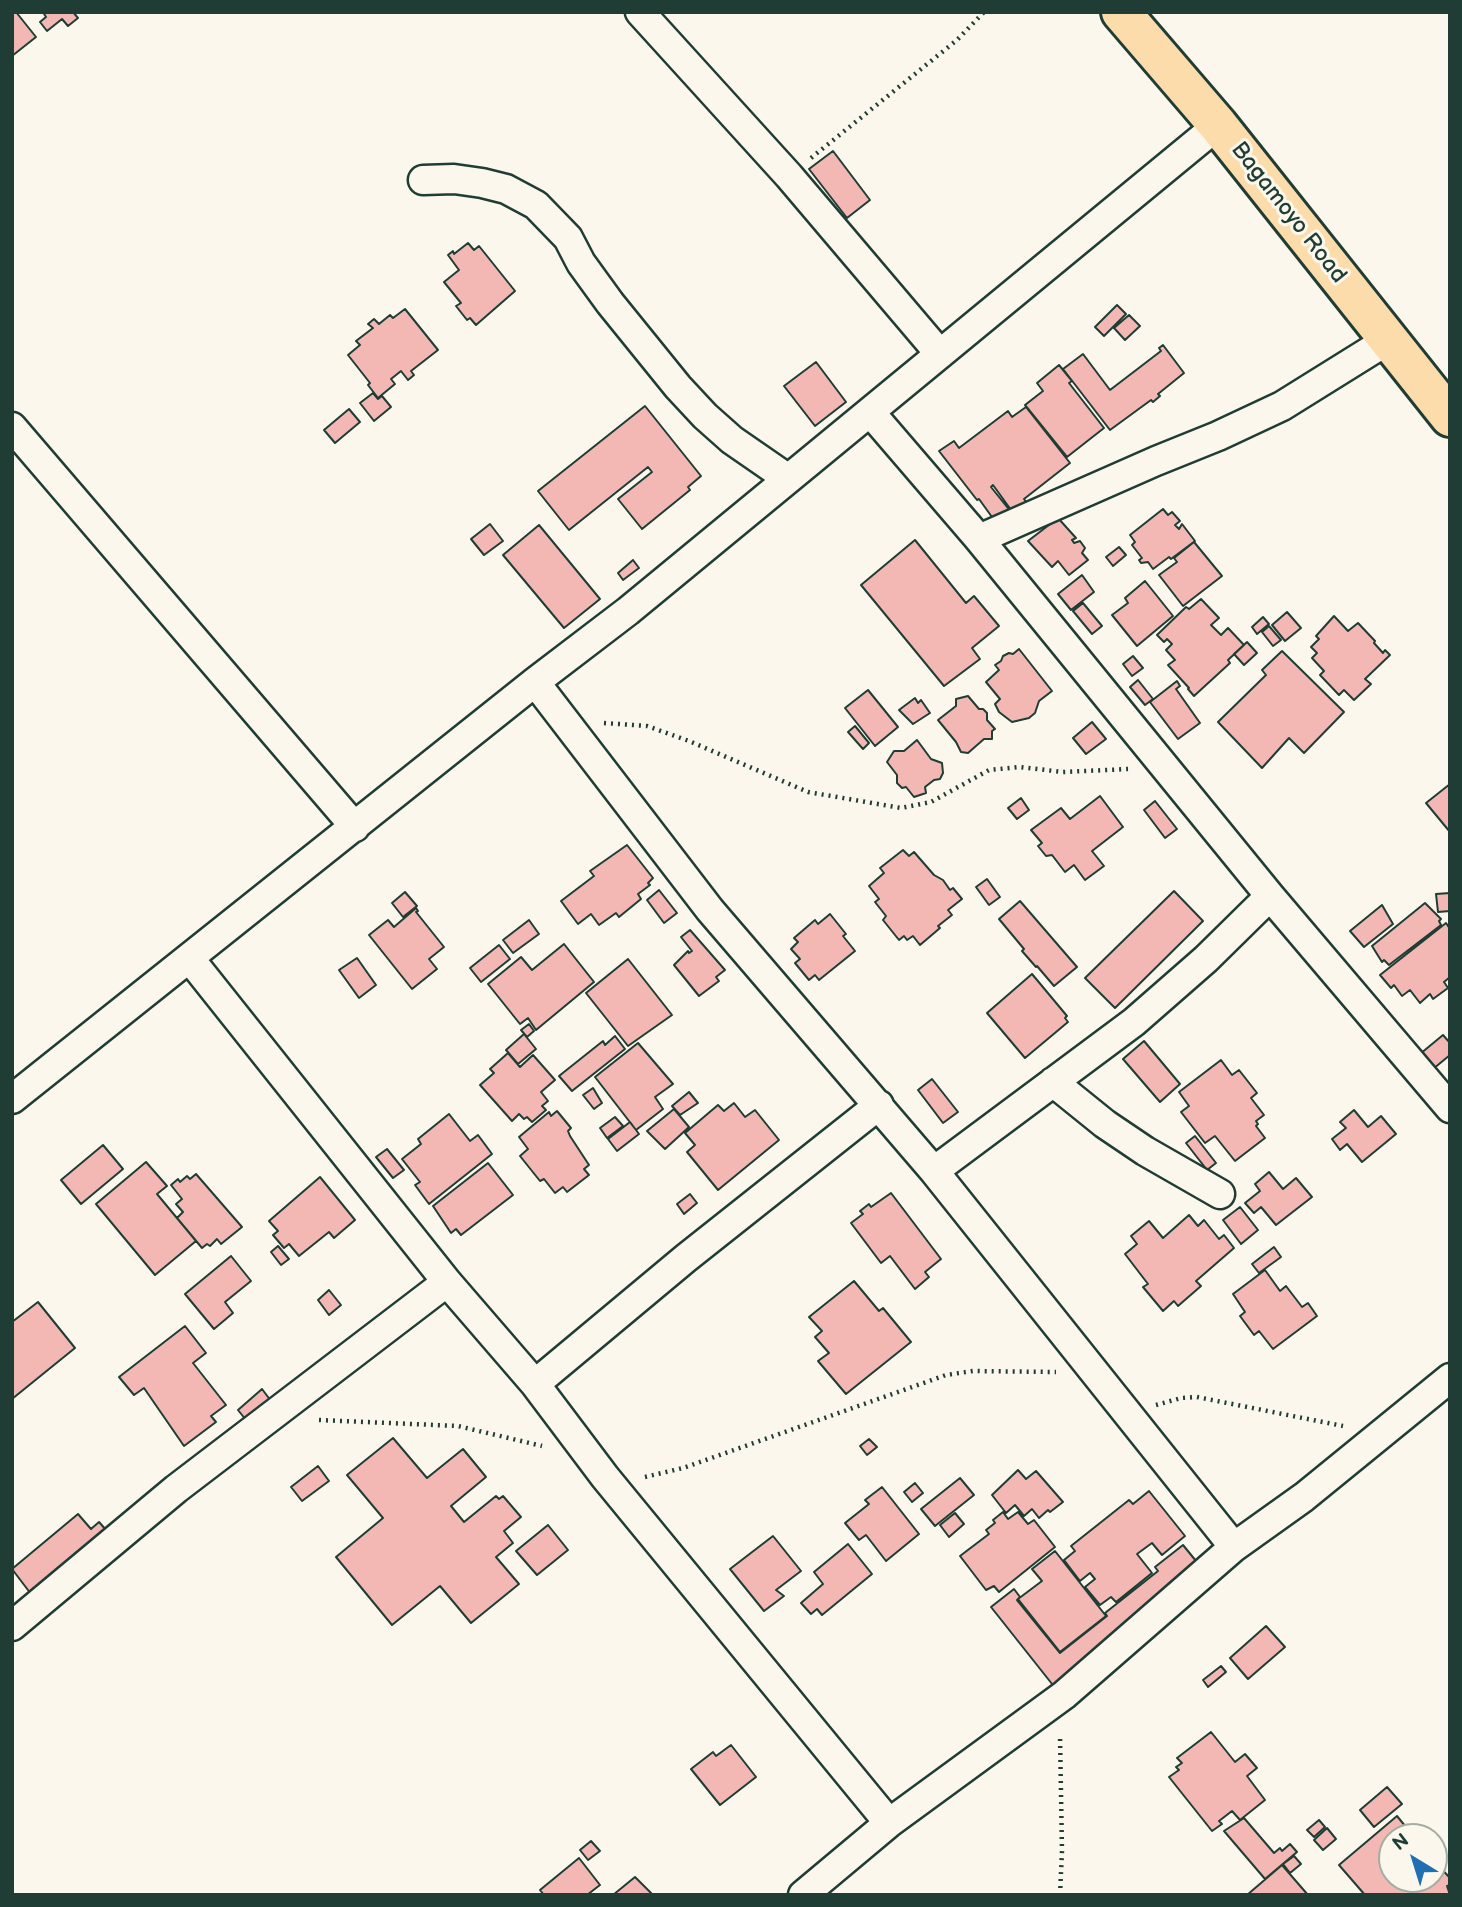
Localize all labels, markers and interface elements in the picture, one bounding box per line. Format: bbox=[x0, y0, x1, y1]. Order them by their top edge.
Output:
street label: Bagamoyo Road bbox=[1224, 137, 1352, 289]
north arrow bbox=[1378, 1823, 1448, 1893]
text: N bbox=[1388, 1829, 1414, 1856]

